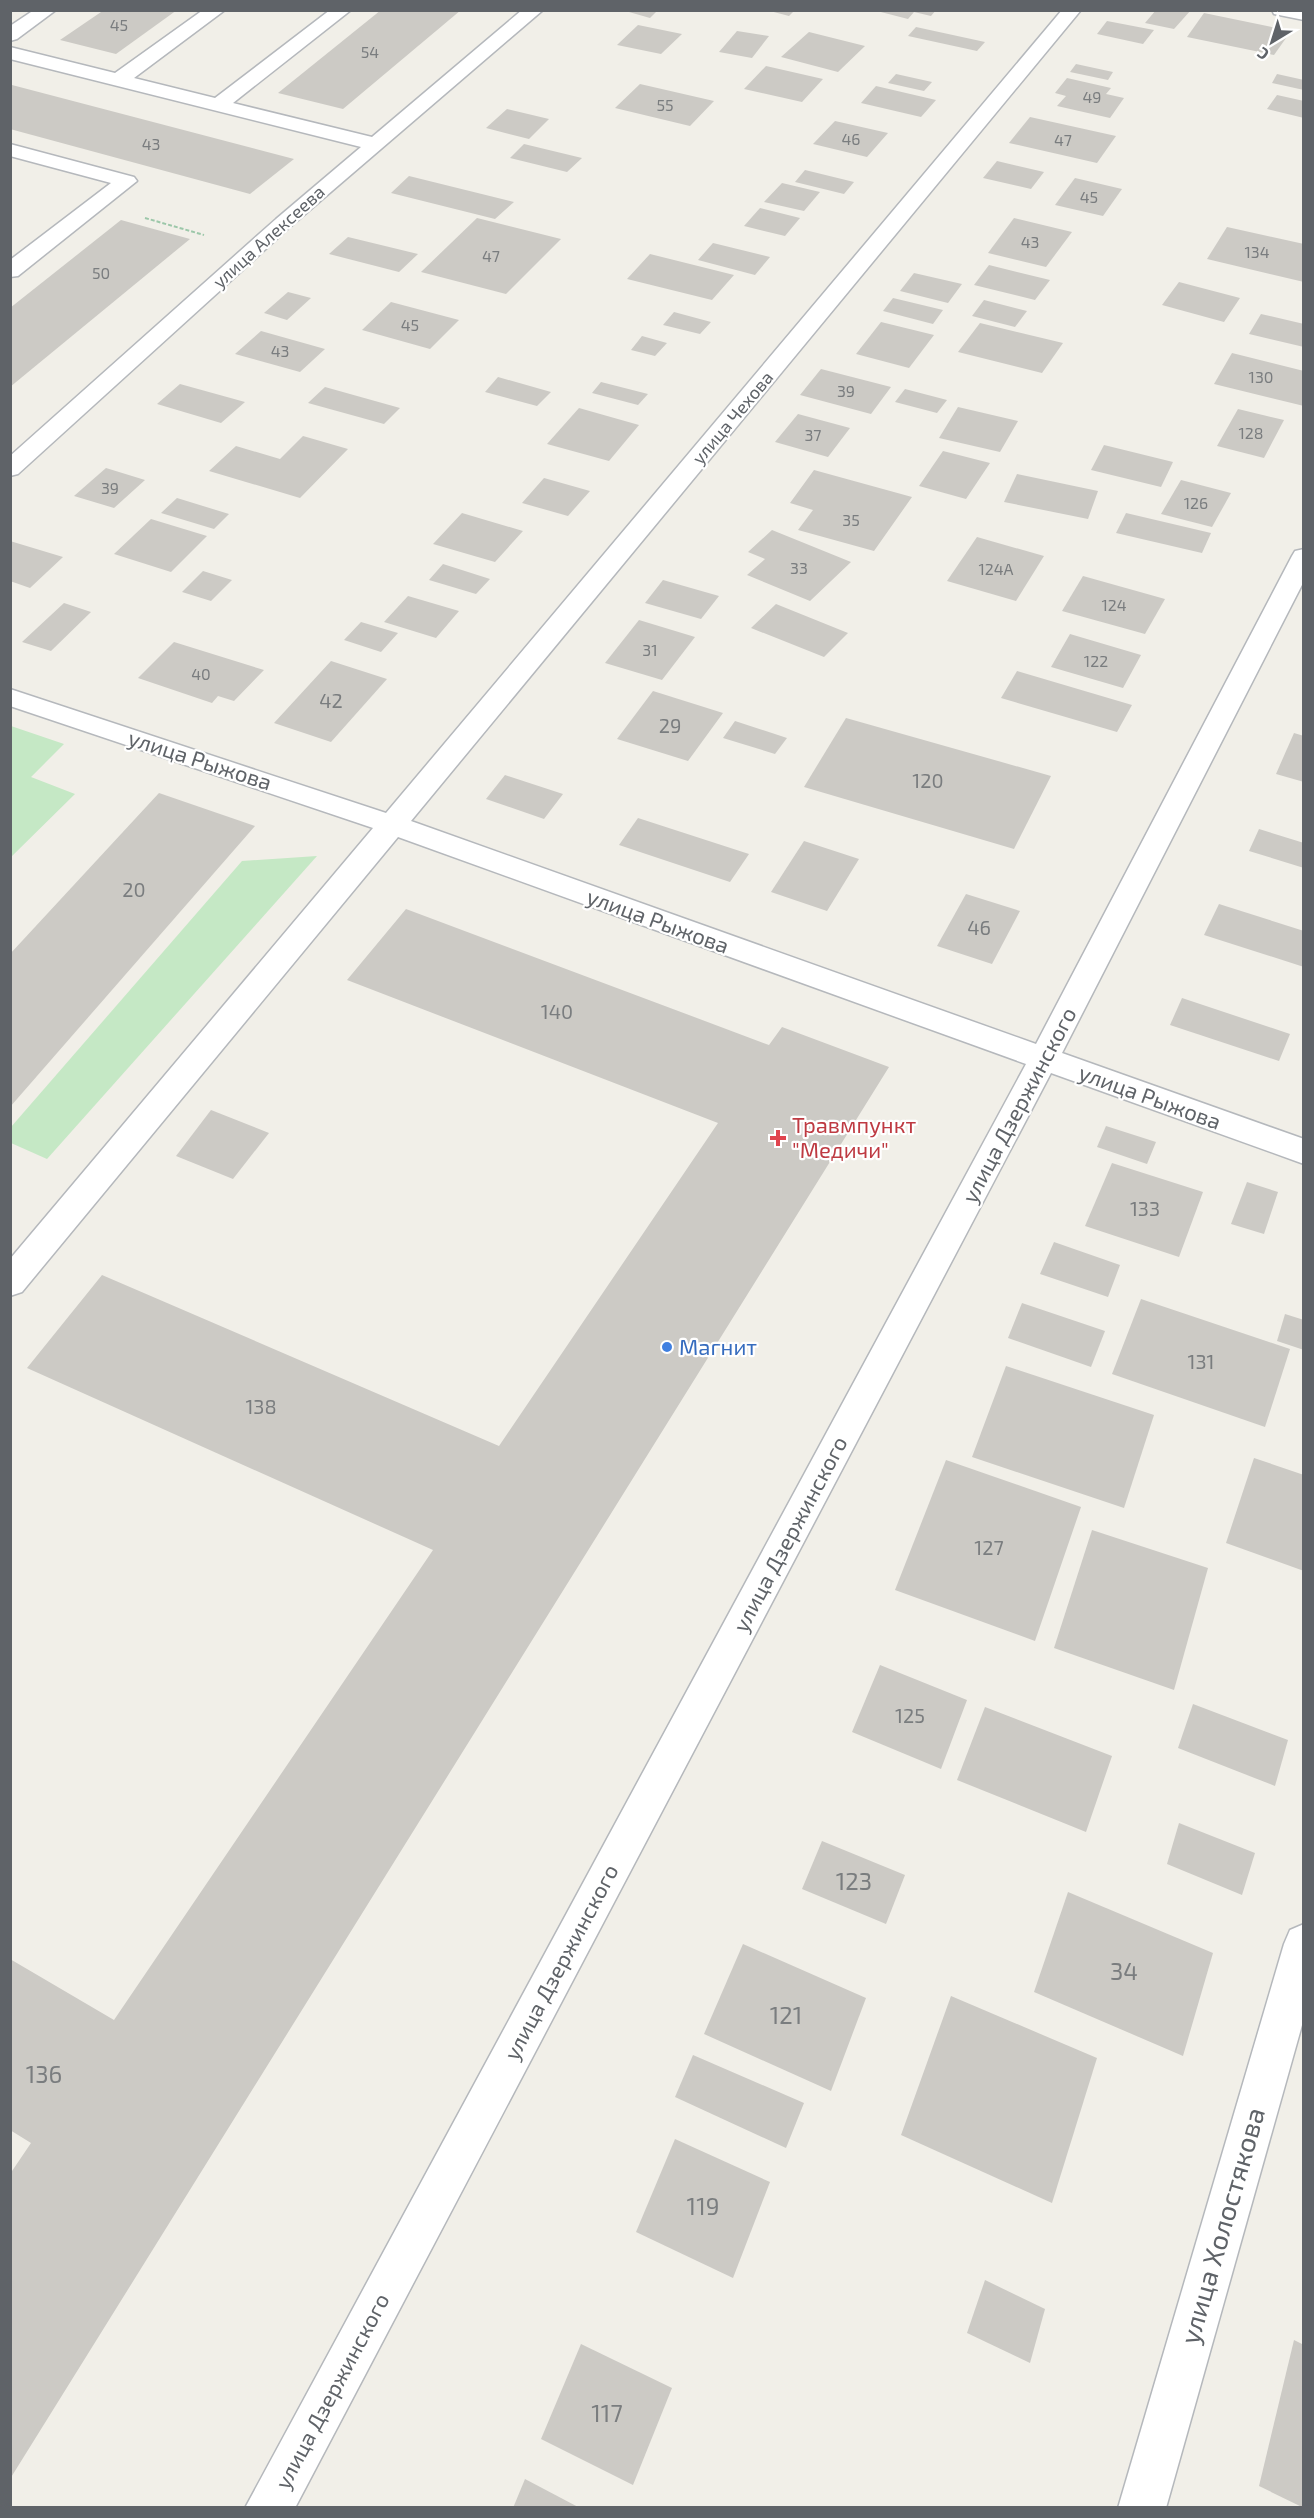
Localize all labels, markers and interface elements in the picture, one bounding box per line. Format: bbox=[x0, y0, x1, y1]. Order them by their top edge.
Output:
north arrow bbox=[1242, 12, 1302, 72]
house number: 45 bbox=[110, 15, 128, 34]
house number: 54 bbox=[361, 42, 379, 61]
text: С bbox=[1253, 44, 1272, 65]
house number: 49 bbox=[1083, 87, 1102, 106]
house number: 55 bbox=[656, 95, 674, 114]
house number: 46 bbox=[842, 129, 861, 148]
house number: 47 bbox=[1054, 130, 1072, 149]
house number: 43 bbox=[142, 134, 160, 153]
street label: улица Алексеева bbox=[208, 180, 329, 292]
house number: 45 bbox=[1080, 187, 1098, 206]
house number: 43 bbox=[1021, 232, 1039, 251]
house number: 134 bbox=[1244, 242, 1270, 261]
house number: 47 bbox=[482, 246, 500, 265]
house number: 50 bbox=[92, 263, 110, 282]
house number: 45 bbox=[401, 315, 419, 334]
house number: 43 bbox=[271, 341, 289, 360]
street label: улица Чехова bbox=[687, 366, 777, 468]
house number: 130 bbox=[1249, 367, 1273, 386]
house number: 39 bbox=[837, 381, 855, 400]
house number: 128 bbox=[1238, 423, 1264, 442]
house number: 37 bbox=[804, 425, 822, 444]
house number: 39 bbox=[101, 478, 119, 497]
house number: 126 bbox=[1184, 493, 1208, 512]
house number: 35 bbox=[842, 510, 860, 529]
house number: 33 bbox=[790, 558, 808, 577]
house number: 124А bbox=[978, 559, 1014, 578]
house number: 124 bbox=[1101, 595, 1127, 614]
house number: 31 bbox=[642, 640, 658, 659]
house number: 122 bbox=[1084, 651, 1108, 670]
house number: 40 bbox=[191, 664, 211, 683]
house number: 42 bbox=[319, 688, 343, 712]
house number: 29 bbox=[659, 713, 681, 737]
street label: улица Рыжова bbox=[125, 724, 275, 795]
house number: 120 bbox=[912, 768, 944, 792]
house number: 20 bbox=[122, 877, 146, 901]
street label: улица Рыжова bbox=[583, 882, 733, 959]
house number: 46 bbox=[967, 915, 991, 939]
house number: 140 bbox=[541, 999, 573, 1023]
street label: улица Дзержинского bbox=[955, 1002, 1082, 1207]
street label: улица Рыжова bbox=[1075, 1058, 1225, 1135]
place label: Травмпункт "Медичи" bbox=[792, 1111, 916, 1162]
marker: Травмпункт "Медичи" bbox=[769, 1129, 787, 1147]
house number: 133 bbox=[1130, 1196, 1160, 1220]
place label: Магнит bbox=[679, 1333, 757, 1359]
marker: Магнит bbox=[660, 1340, 674, 1354]
house number: 131 bbox=[1187, 1349, 1215, 1373]
house number: 138 bbox=[245, 1394, 277, 1418]
street label: улица Дзержинского bbox=[726, 1431, 853, 1636]
house number: 127 bbox=[974, 1535, 1004, 1559]
house number: 125 bbox=[895, 1703, 925, 1727]
street label: улица Дзержинского bbox=[497, 1859, 624, 2064]
house number: 123 bbox=[836, 1866, 872, 1895]
house number: 34 bbox=[1110, 1956, 1138, 1985]
house number: 121 bbox=[770, 2000, 802, 2029]
house number: 136 bbox=[26, 2059, 62, 2088]
street label: улица Холостякова bbox=[1172, 2104, 1271, 2348]
house number: 119 bbox=[687, 2191, 719, 2220]
street label: улица Дзержинского bbox=[268, 2288, 395, 2493]
house number: 117 bbox=[591, 2398, 623, 2427]

